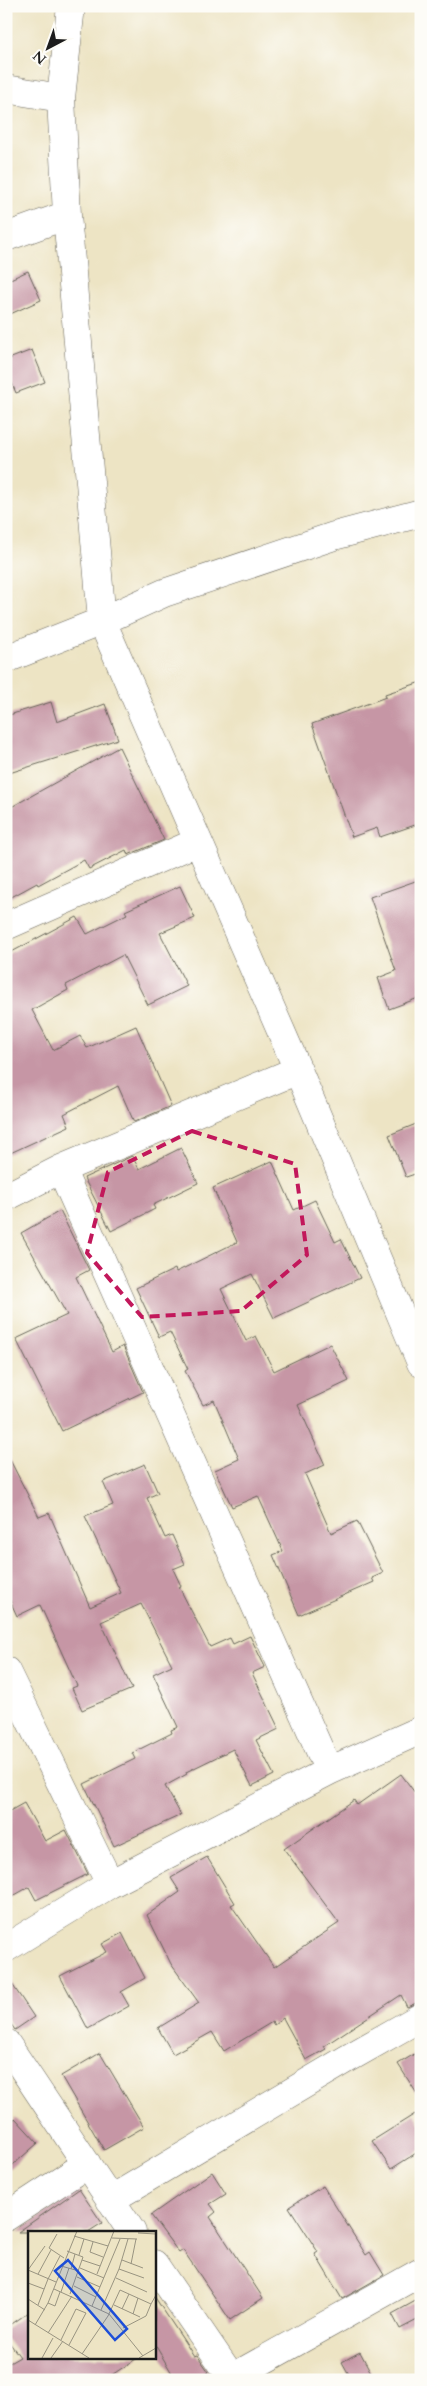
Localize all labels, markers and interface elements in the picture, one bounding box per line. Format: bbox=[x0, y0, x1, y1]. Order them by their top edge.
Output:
north arrow bbox=[22, 22, 72, 72]
text: N bbox=[29, 46, 51, 69]
inset map bbox=[28, 2231, 155, 2358]

